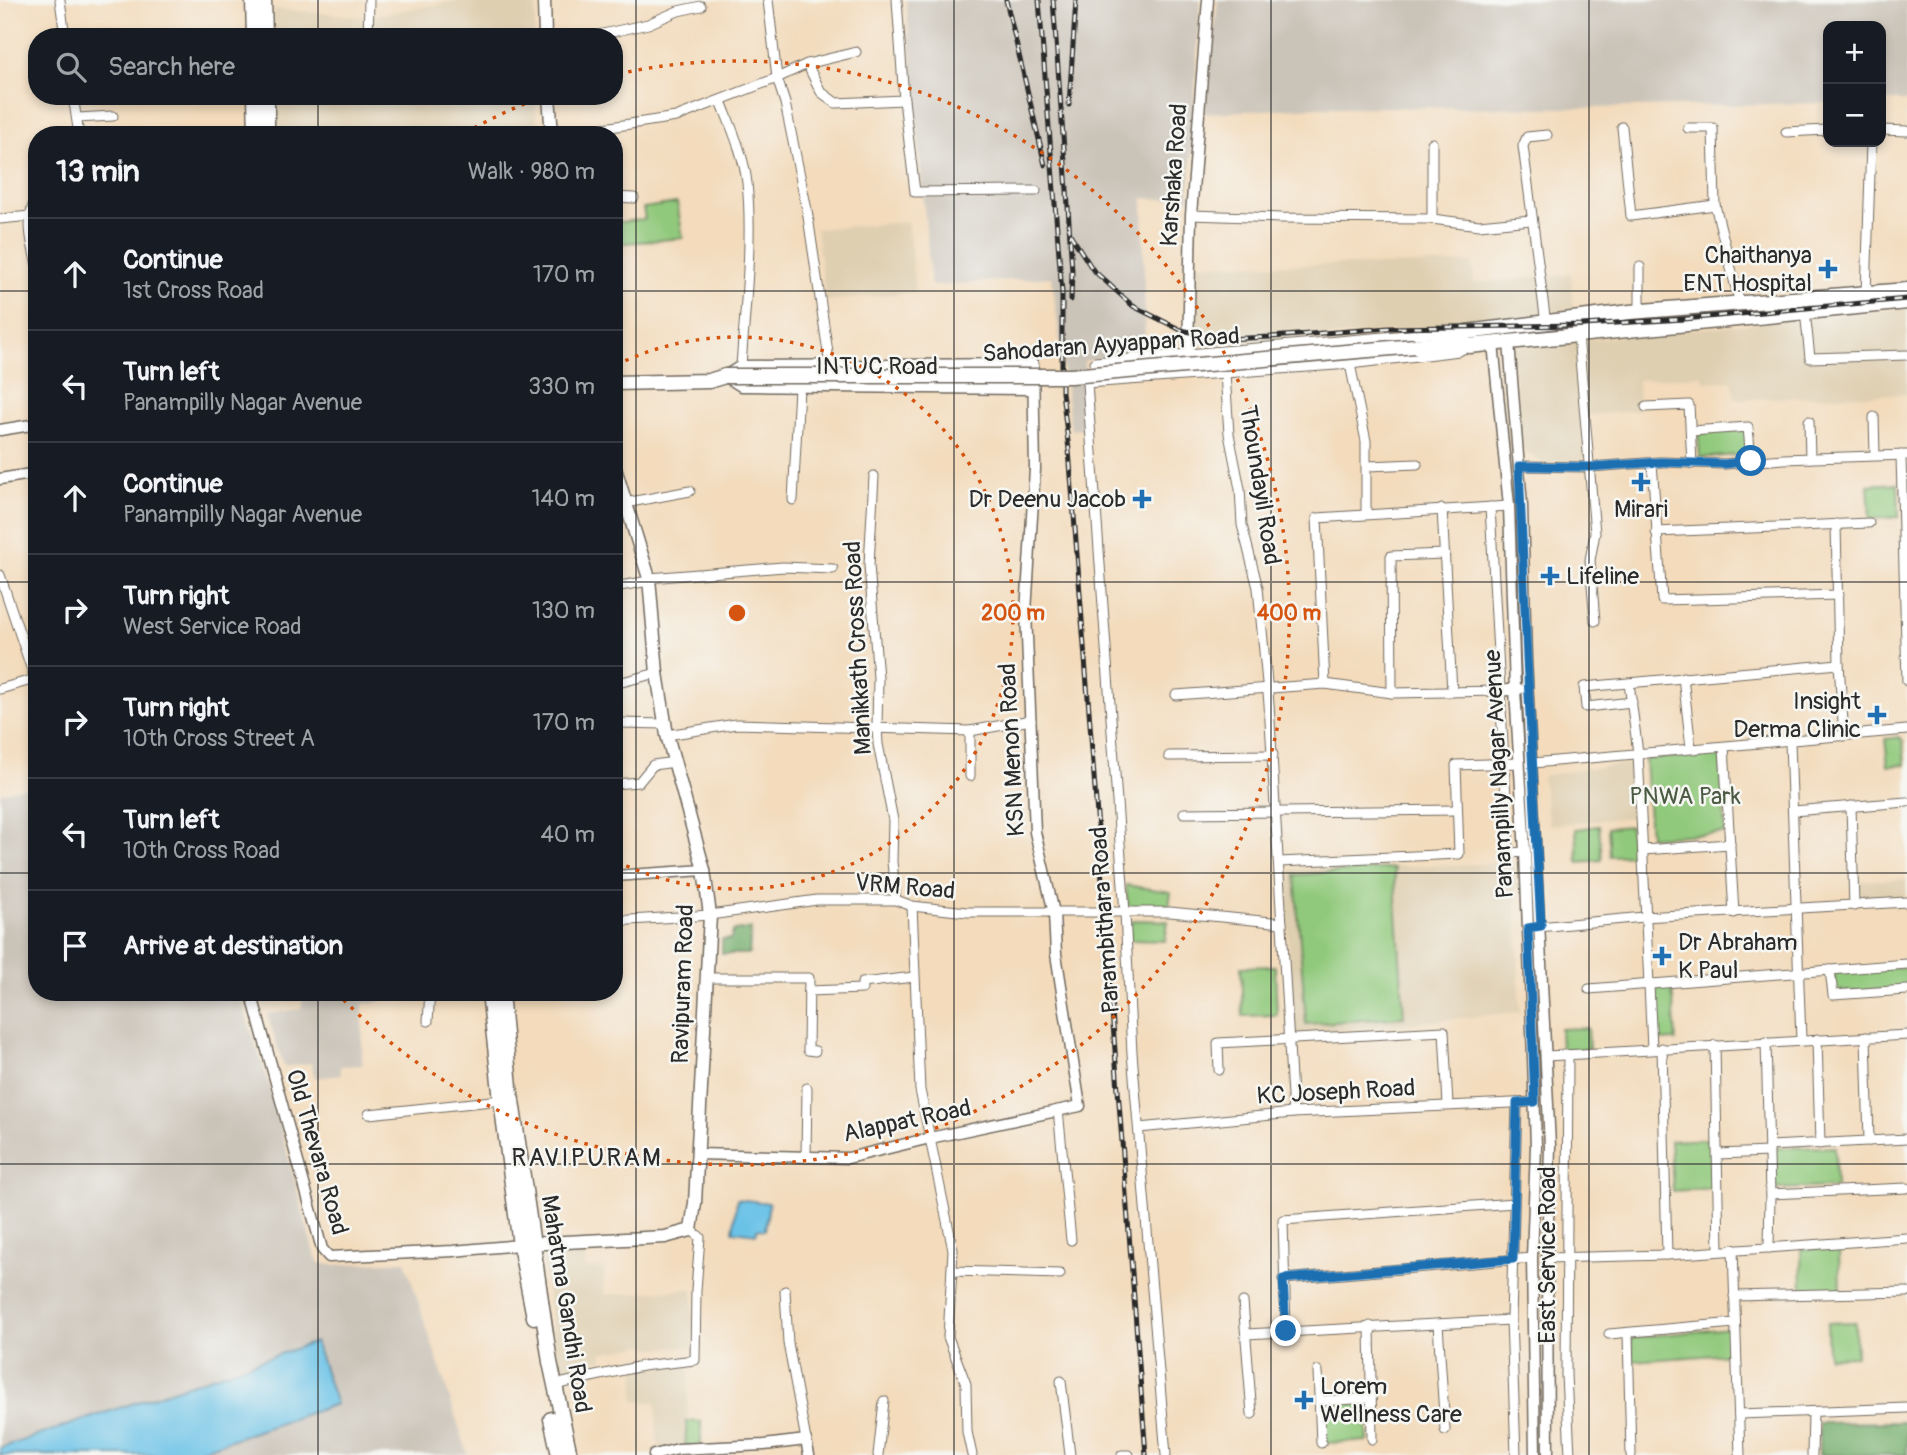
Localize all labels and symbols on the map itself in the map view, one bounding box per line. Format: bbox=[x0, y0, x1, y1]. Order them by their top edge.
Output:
street label: Karshaka Road bbox=[1155, 102, 1193, 248]
place label: Chaithanya ENT Hospital bbox=[1683, 241, 1812, 298]
marker: Chaithanya ENT Hospital bbox=[1818, 259, 1838, 279]
street label: Sahodaran Ayyappan Road bbox=[981, 322, 1241, 368]
street label: INTUC Road bbox=[816, 352, 938, 381]
street label: Thoundayil Road bbox=[1233, 403, 1287, 567]
route start bbox=[1735, 445, 1766, 476]
marker: Mirari bbox=[1631, 472, 1651, 492]
place label: Dr Deenu Jacob bbox=[969, 485, 1126, 514]
marker: Dr Deenu Jacob bbox=[1132, 489, 1152, 509]
place label: Mirari bbox=[1614, 495, 1668, 524]
street label: Manikkath Cross Road bbox=[838, 540, 878, 756]
place label: Lifeline bbox=[1566, 562, 1639, 591]
marker: Lifeline bbox=[1540, 566, 1560, 586]
text: 200 m bbox=[981, 600, 1045, 627]
text: 400 m bbox=[1257, 600, 1321, 627]
centre of rings bbox=[725, 601, 749, 625]
street label: Panampilly Nagar Avenue bbox=[1478, 649, 1520, 899]
street label: KSN Menon Road bbox=[993, 662, 1031, 838]
place label: Insight Derma Clinic bbox=[1733, 687, 1861, 744]
marker: Insight Derma Clinic bbox=[1867, 705, 1887, 725]
park label: PNWA Park bbox=[1629, 782, 1741, 811]
street label: Parambithara Road bbox=[1084, 826, 1126, 1014]
street label: VRM Road bbox=[854, 868, 956, 906]
street label: Ravipuram Road bbox=[666, 904, 700, 1064]
place label: Dr Abraham K Paul bbox=[1678, 928, 1798, 985]
marker: Dr Abraham K Paul bbox=[1652, 946, 1672, 966]
street label: Old Thevara Road bbox=[280, 1066, 354, 1238]
street label: KC Joseph Road bbox=[1256, 1073, 1416, 1111]
street label: Alappat Road bbox=[840, 1093, 974, 1149]
district label: RAVIPURAM bbox=[511, 1142, 663, 1174]
street label: East Service Road bbox=[1533, 1166, 1562, 1344]
street label: Mahatma Gandhi Road bbox=[534, 1193, 598, 1415]
route end bbox=[1270, 1315, 1301, 1346]
place label: Lorem Wellness Care bbox=[1320, 1372, 1462, 1429]
marker: Lorem Wellness Care bbox=[1294, 1390, 1314, 1410]

